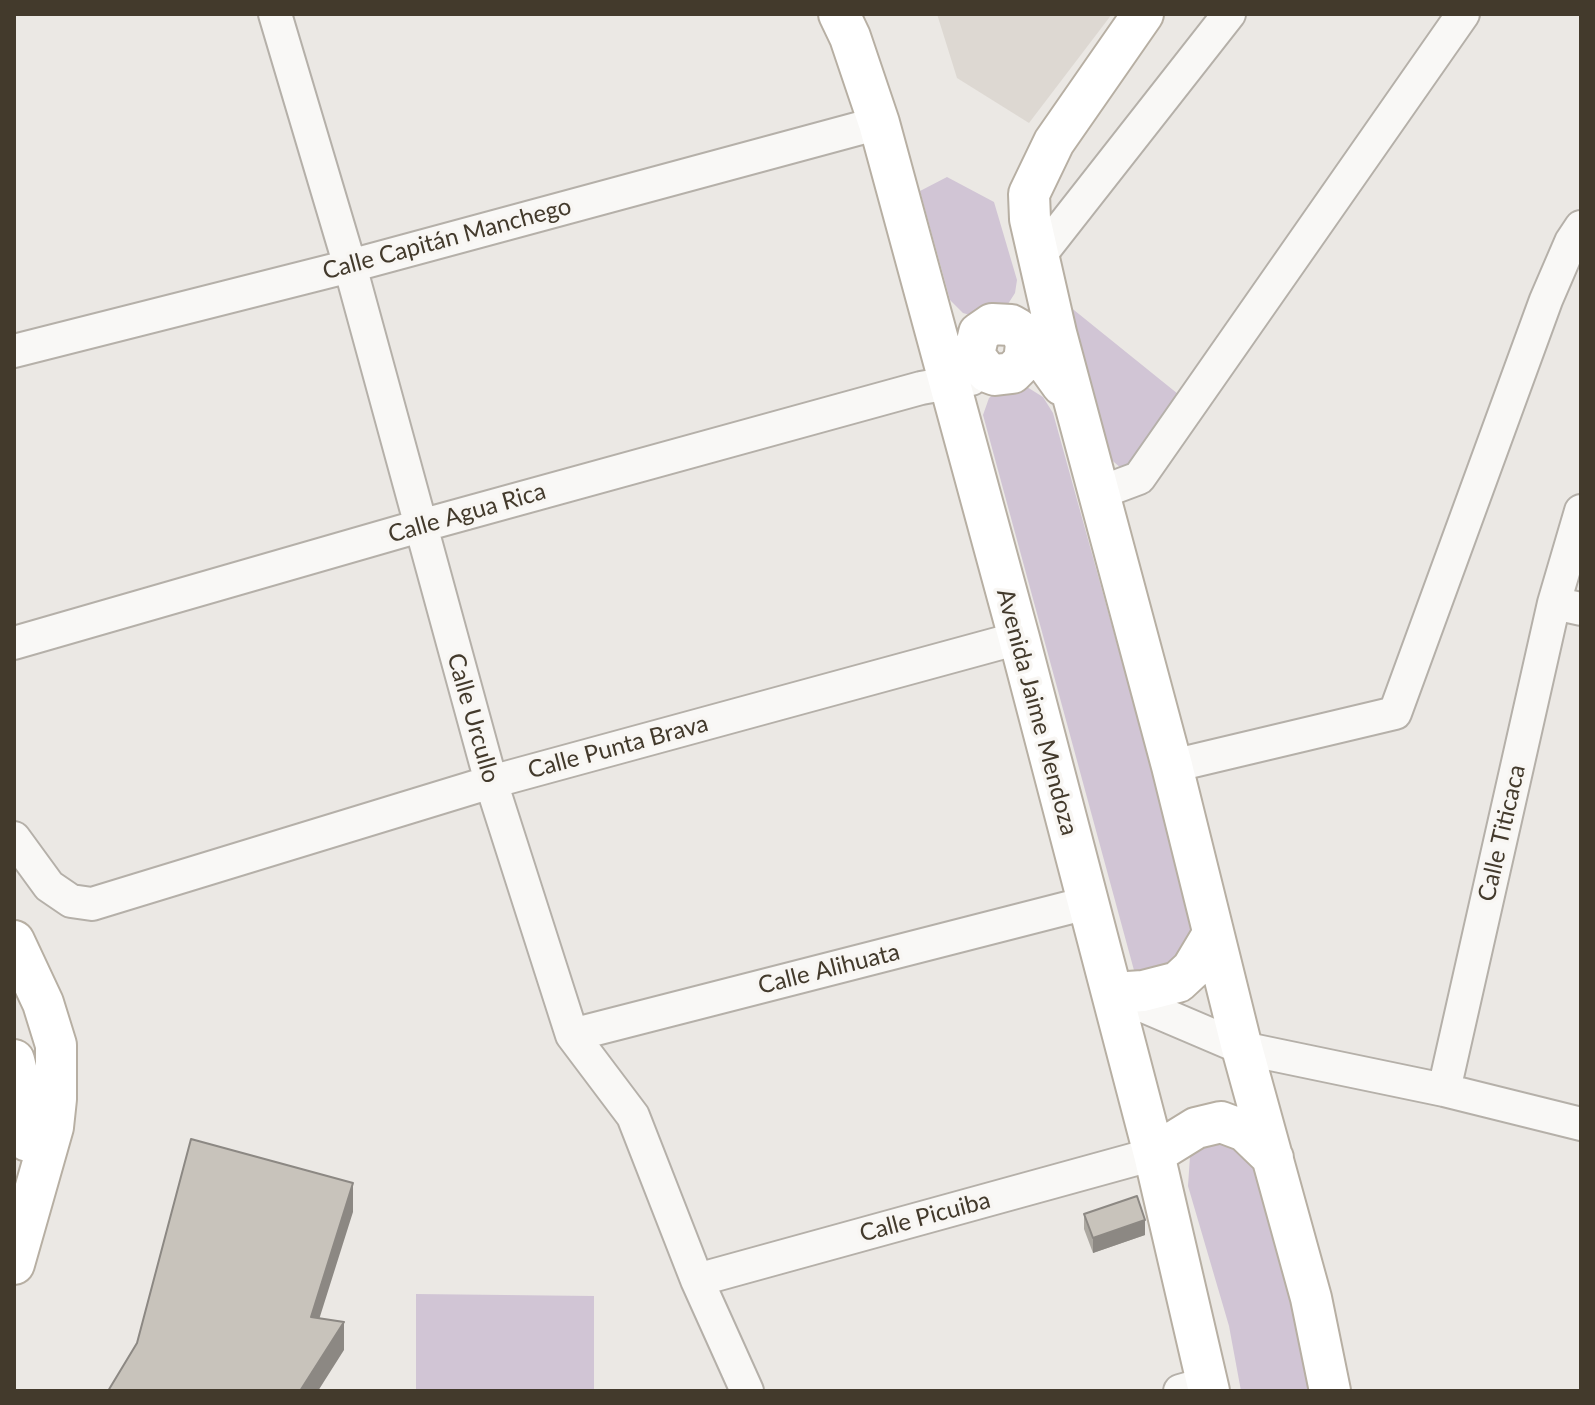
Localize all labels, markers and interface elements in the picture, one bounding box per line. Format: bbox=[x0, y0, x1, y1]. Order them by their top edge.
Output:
street label: Calle Capitán Manchego bbox=[320, 192, 574, 286]
street label: Calle Agua Rica bbox=[385, 477, 549, 549]
street label: Avenida Jaime Mendoza bbox=[990, 586, 1084, 838]
street label: Calle Urcullo bbox=[441, 650, 505, 786]
street label: Calle Punta Brava bbox=[525, 709, 711, 785]
street label: Calle Titicaca bbox=[1472, 762, 1532, 904]
street label: Calle Alihuata bbox=[755, 938, 903, 1000]
street label: Calle Picuiba bbox=[856, 1186, 994, 1248]

